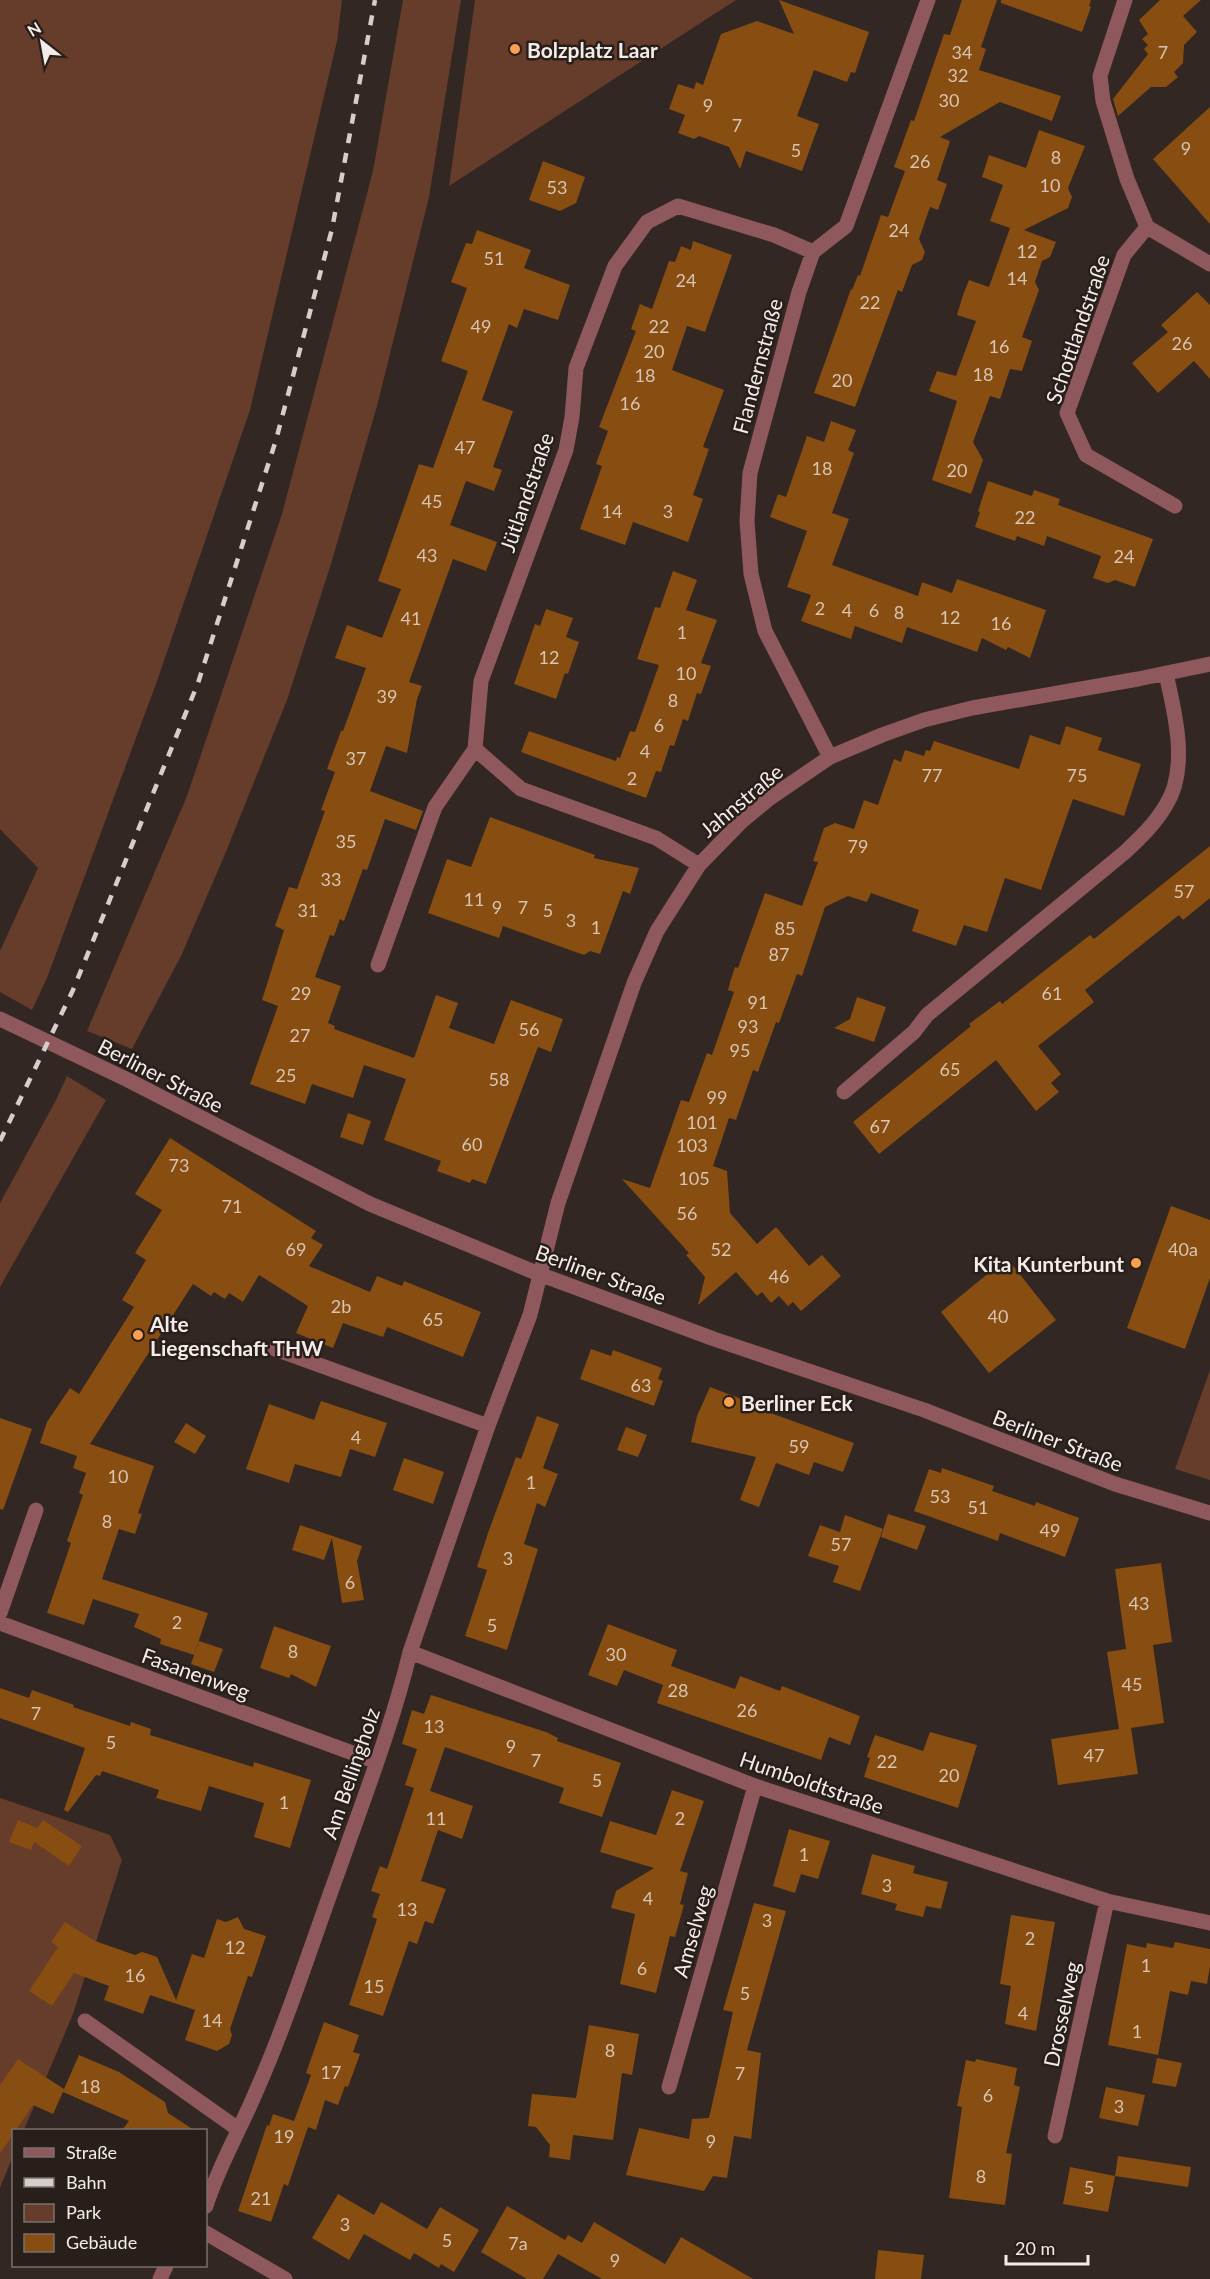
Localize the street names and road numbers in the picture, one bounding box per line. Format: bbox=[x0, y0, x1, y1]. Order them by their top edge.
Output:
street label: Schottlandstraße bbox=[1040, 251, 1114, 407]
street label: Flandernstraße bbox=[727, 296, 787, 436]
street label: Jütlandstraße bbox=[494, 429, 558, 555]
street label: Jahnstraße bbox=[695, 758, 787, 842]
street label: Berliner Straße bbox=[94, 1033, 228, 1117]
street label: Berliner Straße bbox=[532, 1239, 670, 1309]
street label: Berliner Straße bbox=[989, 1404, 1127, 1476]
street label: Fasanenweg bbox=[139, 1642, 254, 1704]
street label: Am Bellingholz bbox=[316, 1704, 384, 1842]
street label: Humboldtstraße bbox=[737, 1746, 887, 1818]
street label: Amselweg bbox=[667, 1882, 717, 1980]
street label: Drosselweg bbox=[1038, 1959, 1084, 2069]

